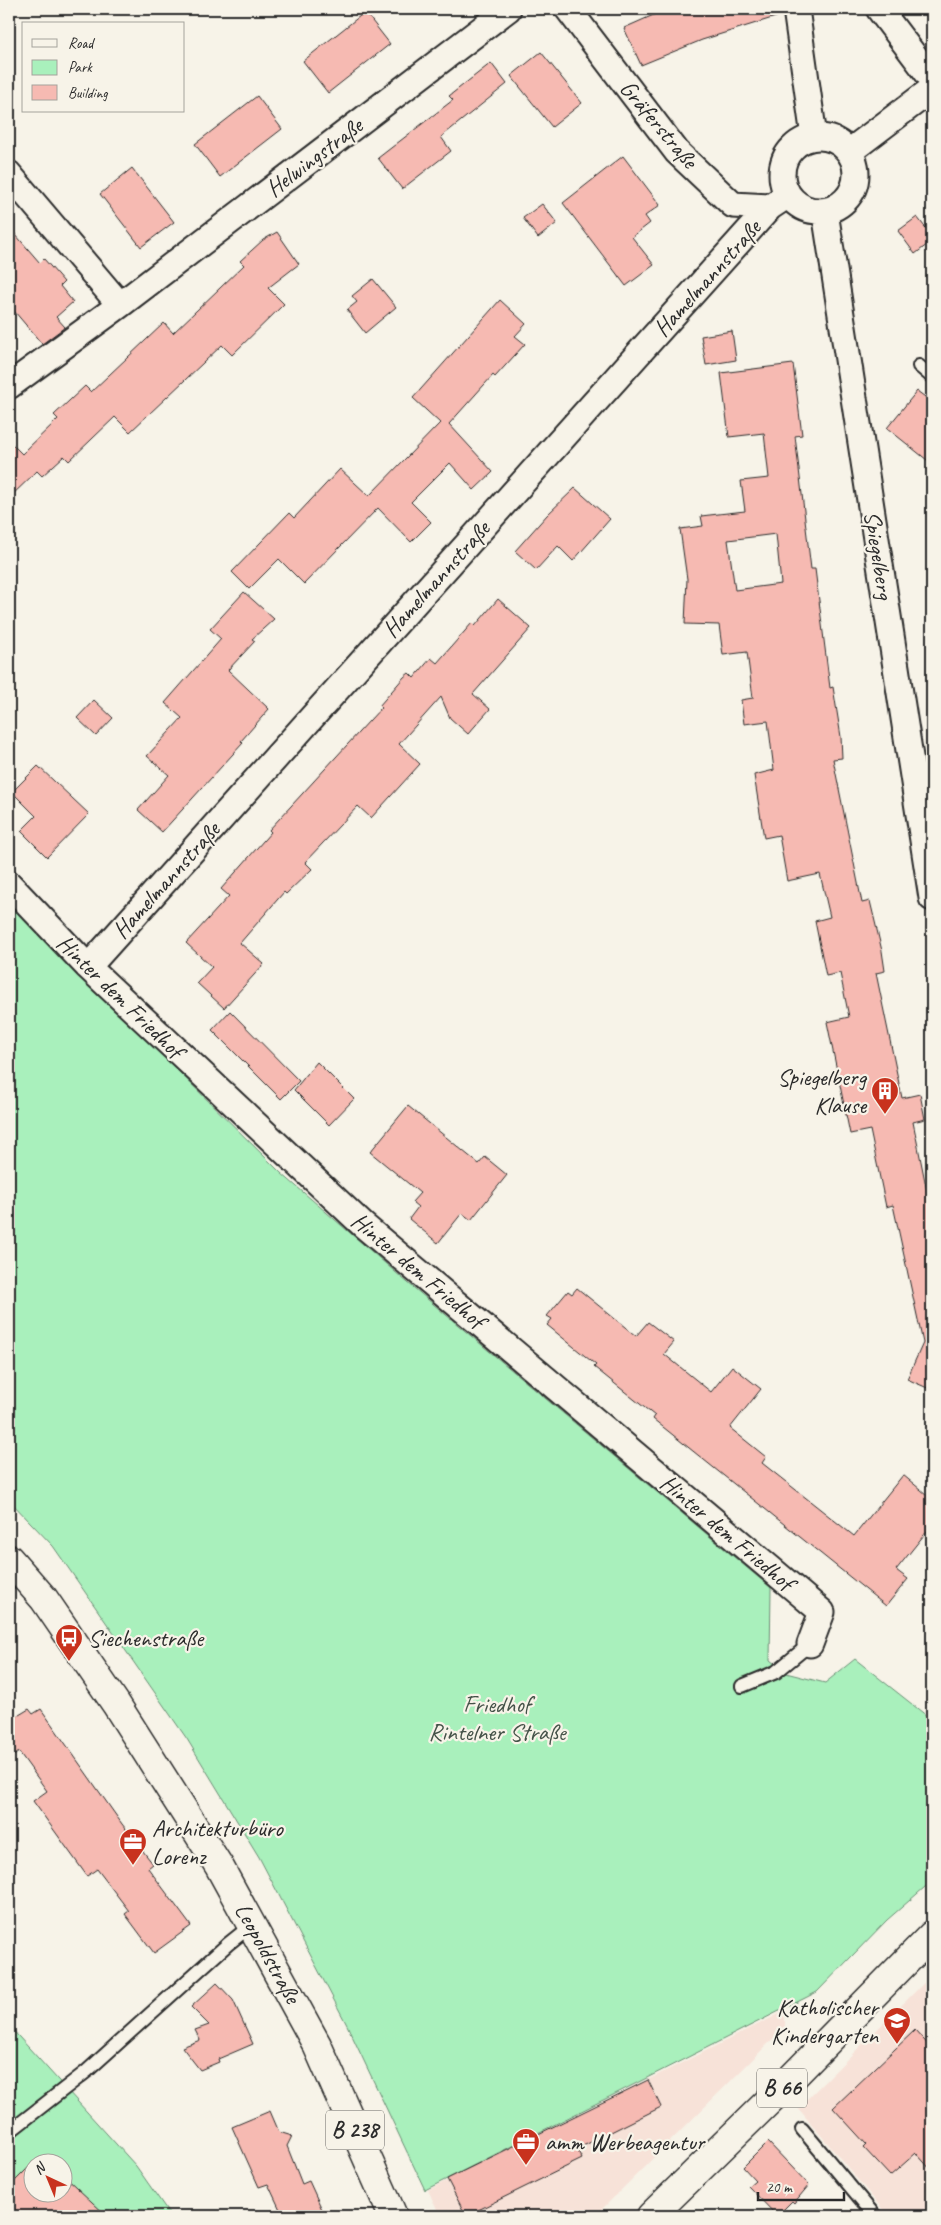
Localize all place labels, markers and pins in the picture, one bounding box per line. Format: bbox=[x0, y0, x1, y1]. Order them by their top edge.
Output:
place label: Spiegelberg Klause bbox=[777, 1062, 868, 1120]
building icon: Spiegelberg Klause bbox=[870, 1076, 900, 1115]
bus stop icon: Siechenstraße bbox=[54, 1623, 84, 1662]
place label: Siechenstraße bbox=[88, 1623, 205, 1653]
place label: Architekturbüro Lorenz bbox=[152, 1813, 284, 1871]
office icon: Architekturbüro Lorenz bbox=[118, 1827, 148, 1866]
place label: Katholischer Kindergarten bbox=[771, 1992, 880, 2050]
school or university icon: Katholischer Kindergarten bbox=[882, 2006, 912, 2045]
office icon: amm Werbeagentur bbox=[511, 2127, 541, 2166]
place label: amm Werbeagentur bbox=[545, 2127, 707, 2157]

